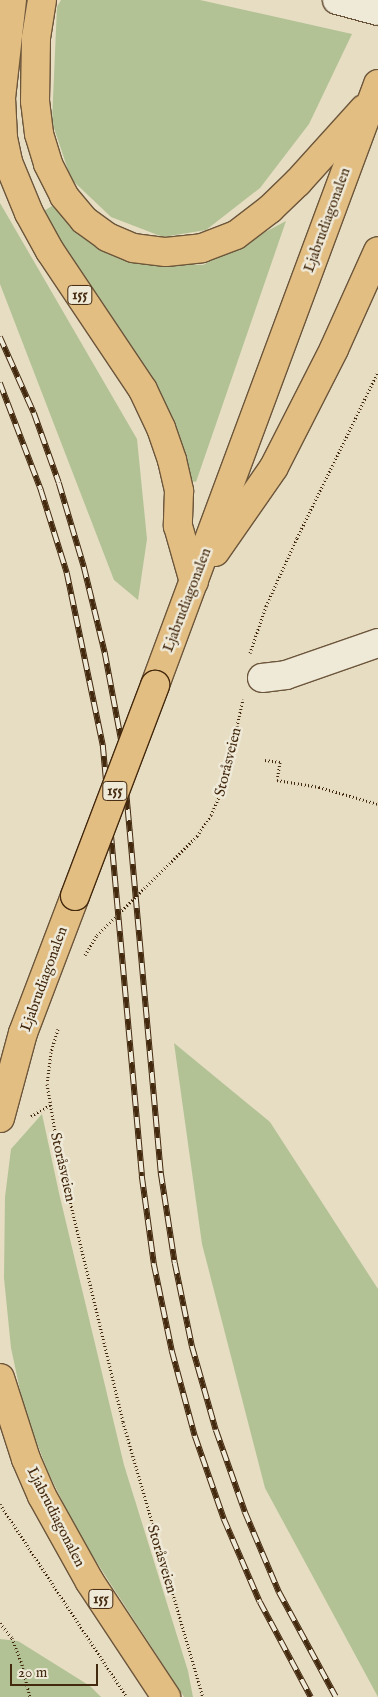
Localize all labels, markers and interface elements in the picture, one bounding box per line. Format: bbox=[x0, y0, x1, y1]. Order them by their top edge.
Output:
street label: Ljabrudiagonalen bbox=[300, 165, 354, 275]
road number: 155 bbox=[66, 284, 94, 306]
street label: Ljabrudiagonalen bbox=[159, 545, 215, 655]
street label: Storåsveien bbox=[211, 726, 245, 798]
road number: 155 bbox=[101, 779, 129, 802]
street label: Ljabrudiagonalen bbox=[17, 924, 71, 1034]
street label: Storåsveien bbox=[46, 1131, 80, 1203]
street label: Ljabrudiagonalen bbox=[23, 1464, 89, 1570]
street label: Storåsveien bbox=[143, 1523, 181, 1595]
road number: 155 bbox=[87, 1588, 115, 1610]
scale bar bbox=[12, 1654, 100, 1686]
text: 20 m bbox=[18, 1663, 47, 1682]

